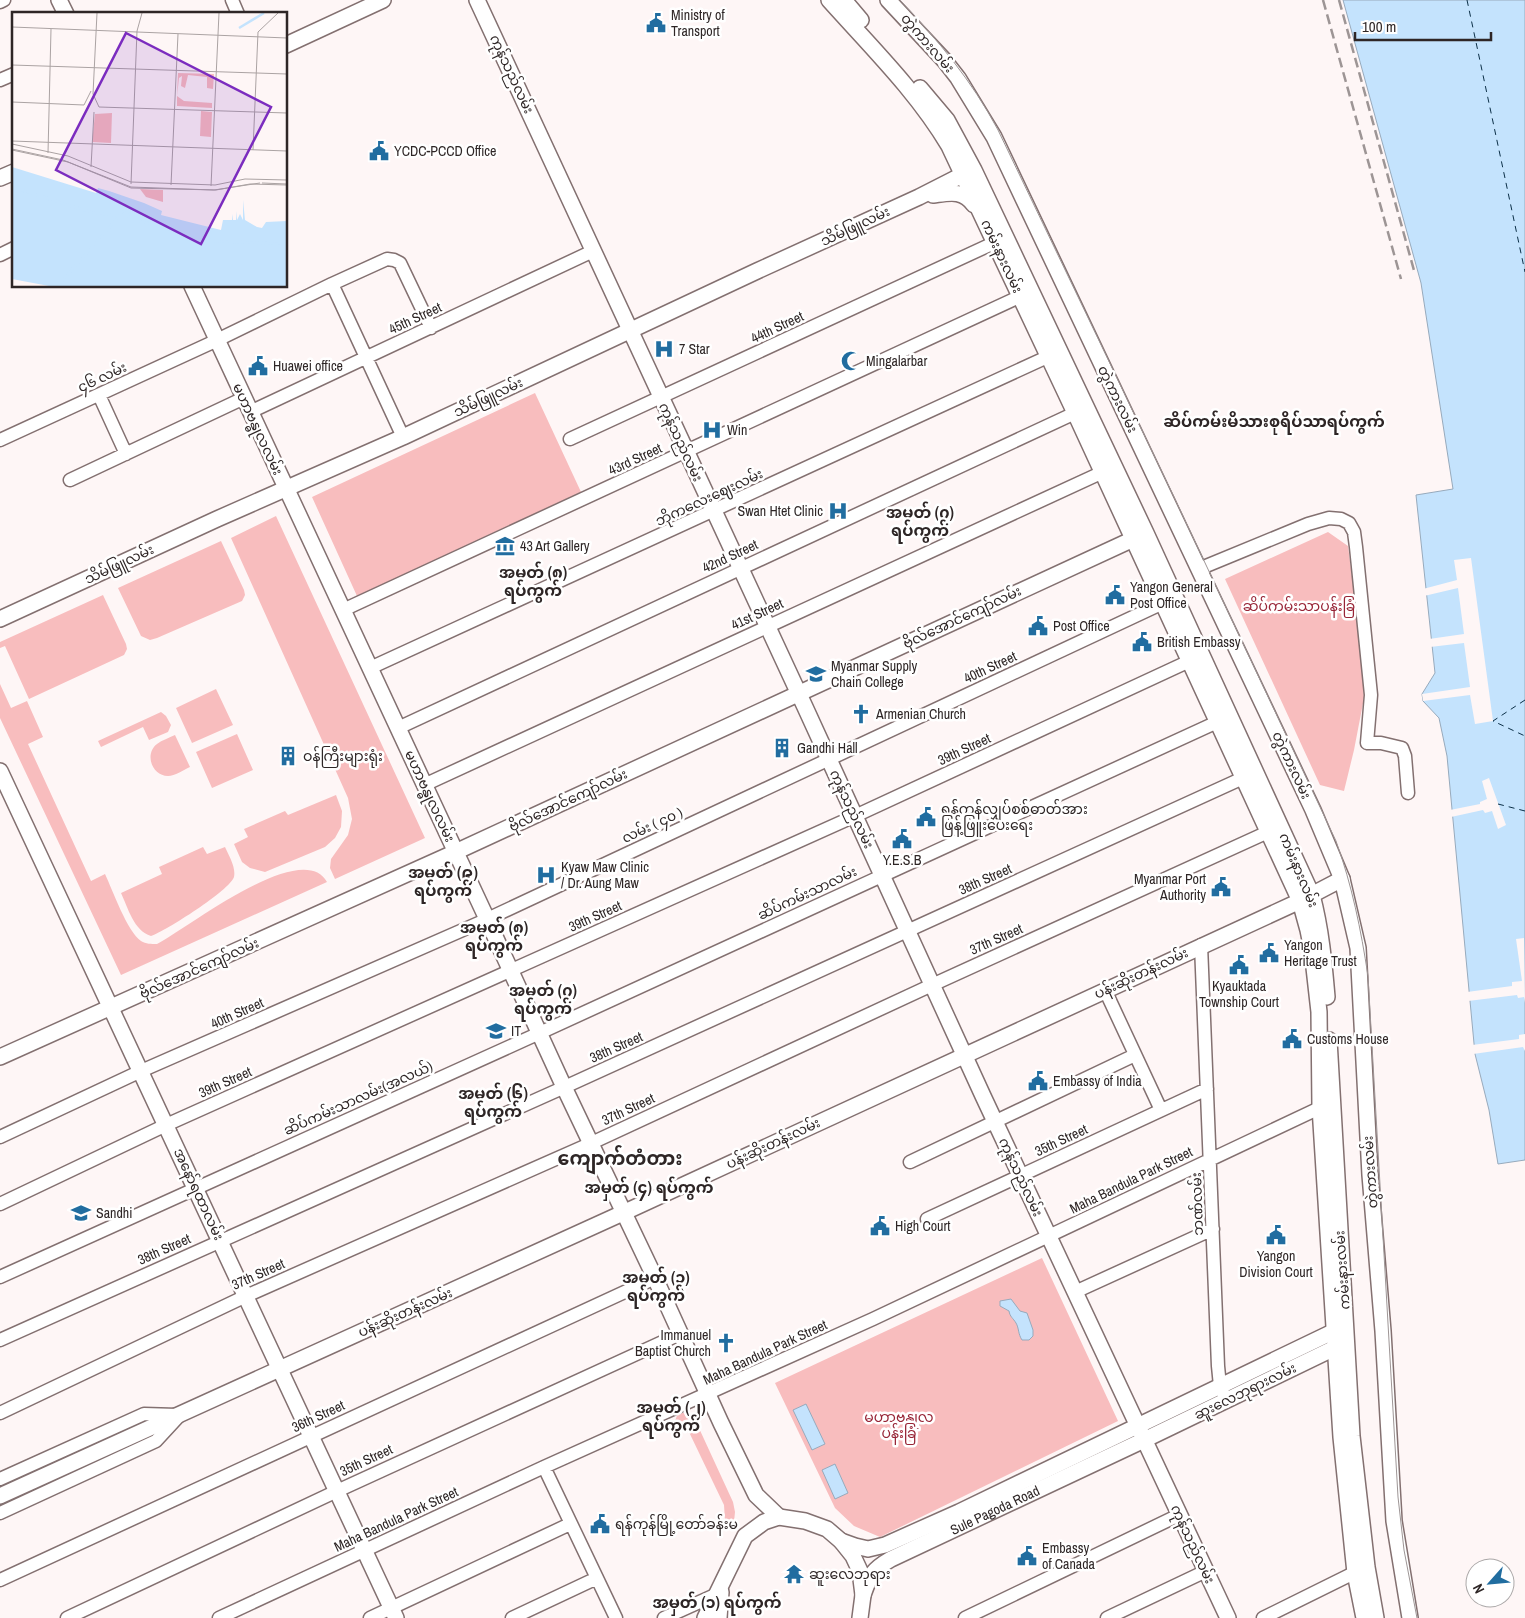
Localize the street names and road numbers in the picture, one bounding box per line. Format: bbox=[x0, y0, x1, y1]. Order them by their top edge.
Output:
street label: တွဲကားလမ်း bbox=[896, 9, 959, 78]
street label: ကုန်သည်လမ်း bbox=[483, 31, 539, 118]
street label: သိမ်ဖြူလမ်း bbox=[817, 201, 894, 253]
street label: ကမ်းနားလမ်း bbox=[974, 216, 1028, 297]
street label: 45th Street bbox=[386, 298, 444, 338]
street label: 44th Street bbox=[748, 307, 806, 347]
street label: ၄၆ လမ်း bbox=[74, 357, 131, 399]
street label: တွဲကားလမ်း bbox=[1092, 362, 1143, 437]
street label: သိမ်ဖြူလမ်း bbox=[450, 372, 527, 424]
street label: မဟာဗန္ဓုလလမ်း bbox=[226, 380, 288, 479]
street label: ကုန်သည်လမ်း bbox=[652, 399, 708, 486]
street label: 43rd Street bbox=[605, 439, 665, 479]
street label: ဘိုကလေးဈေးလမ်း bbox=[652, 463, 767, 532]
street label: 42nd Street bbox=[699, 535, 761, 577]
street label: သိမ်ဖြူလမ်း bbox=[81, 539, 158, 591]
street label: ဗိုလ်အောင်ကျော်လမ်း bbox=[899, 581, 1025, 655]
street label: 41st Street bbox=[728, 594, 786, 634]
street label: 40th Street bbox=[961, 647, 1019, 687]
street label: တွဲကားလမ်း bbox=[1267, 728, 1316, 803]
street label: 39th Street bbox=[935, 729, 993, 769]
street label: မဟာဗန္ဓုလလမ်း bbox=[398, 747, 460, 846]
street label: ဗိုလ်အောင်ကျော်လမ်း bbox=[505, 764, 631, 838]
street label: ကုန်သည်လမ်း bbox=[823, 766, 879, 853]
street label: လမ်း ( ၄၀ ) bbox=[618, 802, 687, 850]
street label: ကမ်းနားလမ်း bbox=[1272, 830, 1324, 911]
street label: 38th Street bbox=[956, 859, 1014, 899]
street label: ဆိပ်ကမ်းသာလမ်း bbox=[754, 861, 860, 924]
street label: 39th Street bbox=[566, 896, 624, 936]
street label: 37th Street bbox=[967, 919, 1025, 959]
street label: ဗိုလ်အောင်ကျော်လမ်း bbox=[136, 933, 263, 1005]
street label: ပန်းဆိုးတန်းလမ်း bbox=[1091, 942, 1192, 1005]
street label: 40th Street bbox=[208, 993, 266, 1033]
street label: 38th Street bbox=[587, 1027, 645, 1067]
street label: ဆိပ်ကမ်းသာလမ်း(အလယ်) bbox=[280, 1056, 436, 1139]
street label: 39th Street bbox=[196, 1062, 254, 1102]
street label: 37th Street bbox=[599, 1089, 657, 1129]
street label: ပန်းဆိုးတန်းလမ်း bbox=[723, 1112, 824, 1175]
street label: 35th Street bbox=[1032, 1120, 1090, 1160]
street label: ကုန်သည်လမ်း bbox=[992, 1134, 1048, 1221]
street label: တွဲကားလမ်း bbox=[1357, 1135, 1384, 1209]
street label: Maha Bandula Park Street bbox=[1067, 1142, 1195, 1218]
street label: အနော်ရထာလမ်း bbox=[167, 1145, 229, 1244]
street label: ဘဏ်လမ်း bbox=[1186, 1172, 1207, 1236]
street label: 38th Street bbox=[135, 1229, 193, 1269]
street label: ကမ်းနားလမ်း bbox=[1329, 1230, 1357, 1310]
street label: 37th Street bbox=[229, 1254, 287, 1294]
street label: ပန်းဆိုးတန်းလမ်း bbox=[355, 1282, 456, 1344]
street label: Maha Bandula Park Street bbox=[700, 1315, 830, 1389]
street label: ဆူးလေဘုရားလမ်း bbox=[1190, 1358, 1300, 1426]
street label: 36th Street bbox=[289, 1396, 347, 1436]
street label: 35th Street bbox=[337, 1440, 395, 1480]
street label: Sule Pagoda Road bbox=[947, 1481, 1042, 1539]
street label: Maha Bandula Park Street bbox=[331, 1482, 461, 1556]
street label: ကုန်သည်လမ်း bbox=[1164, 1501, 1220, 1588]

